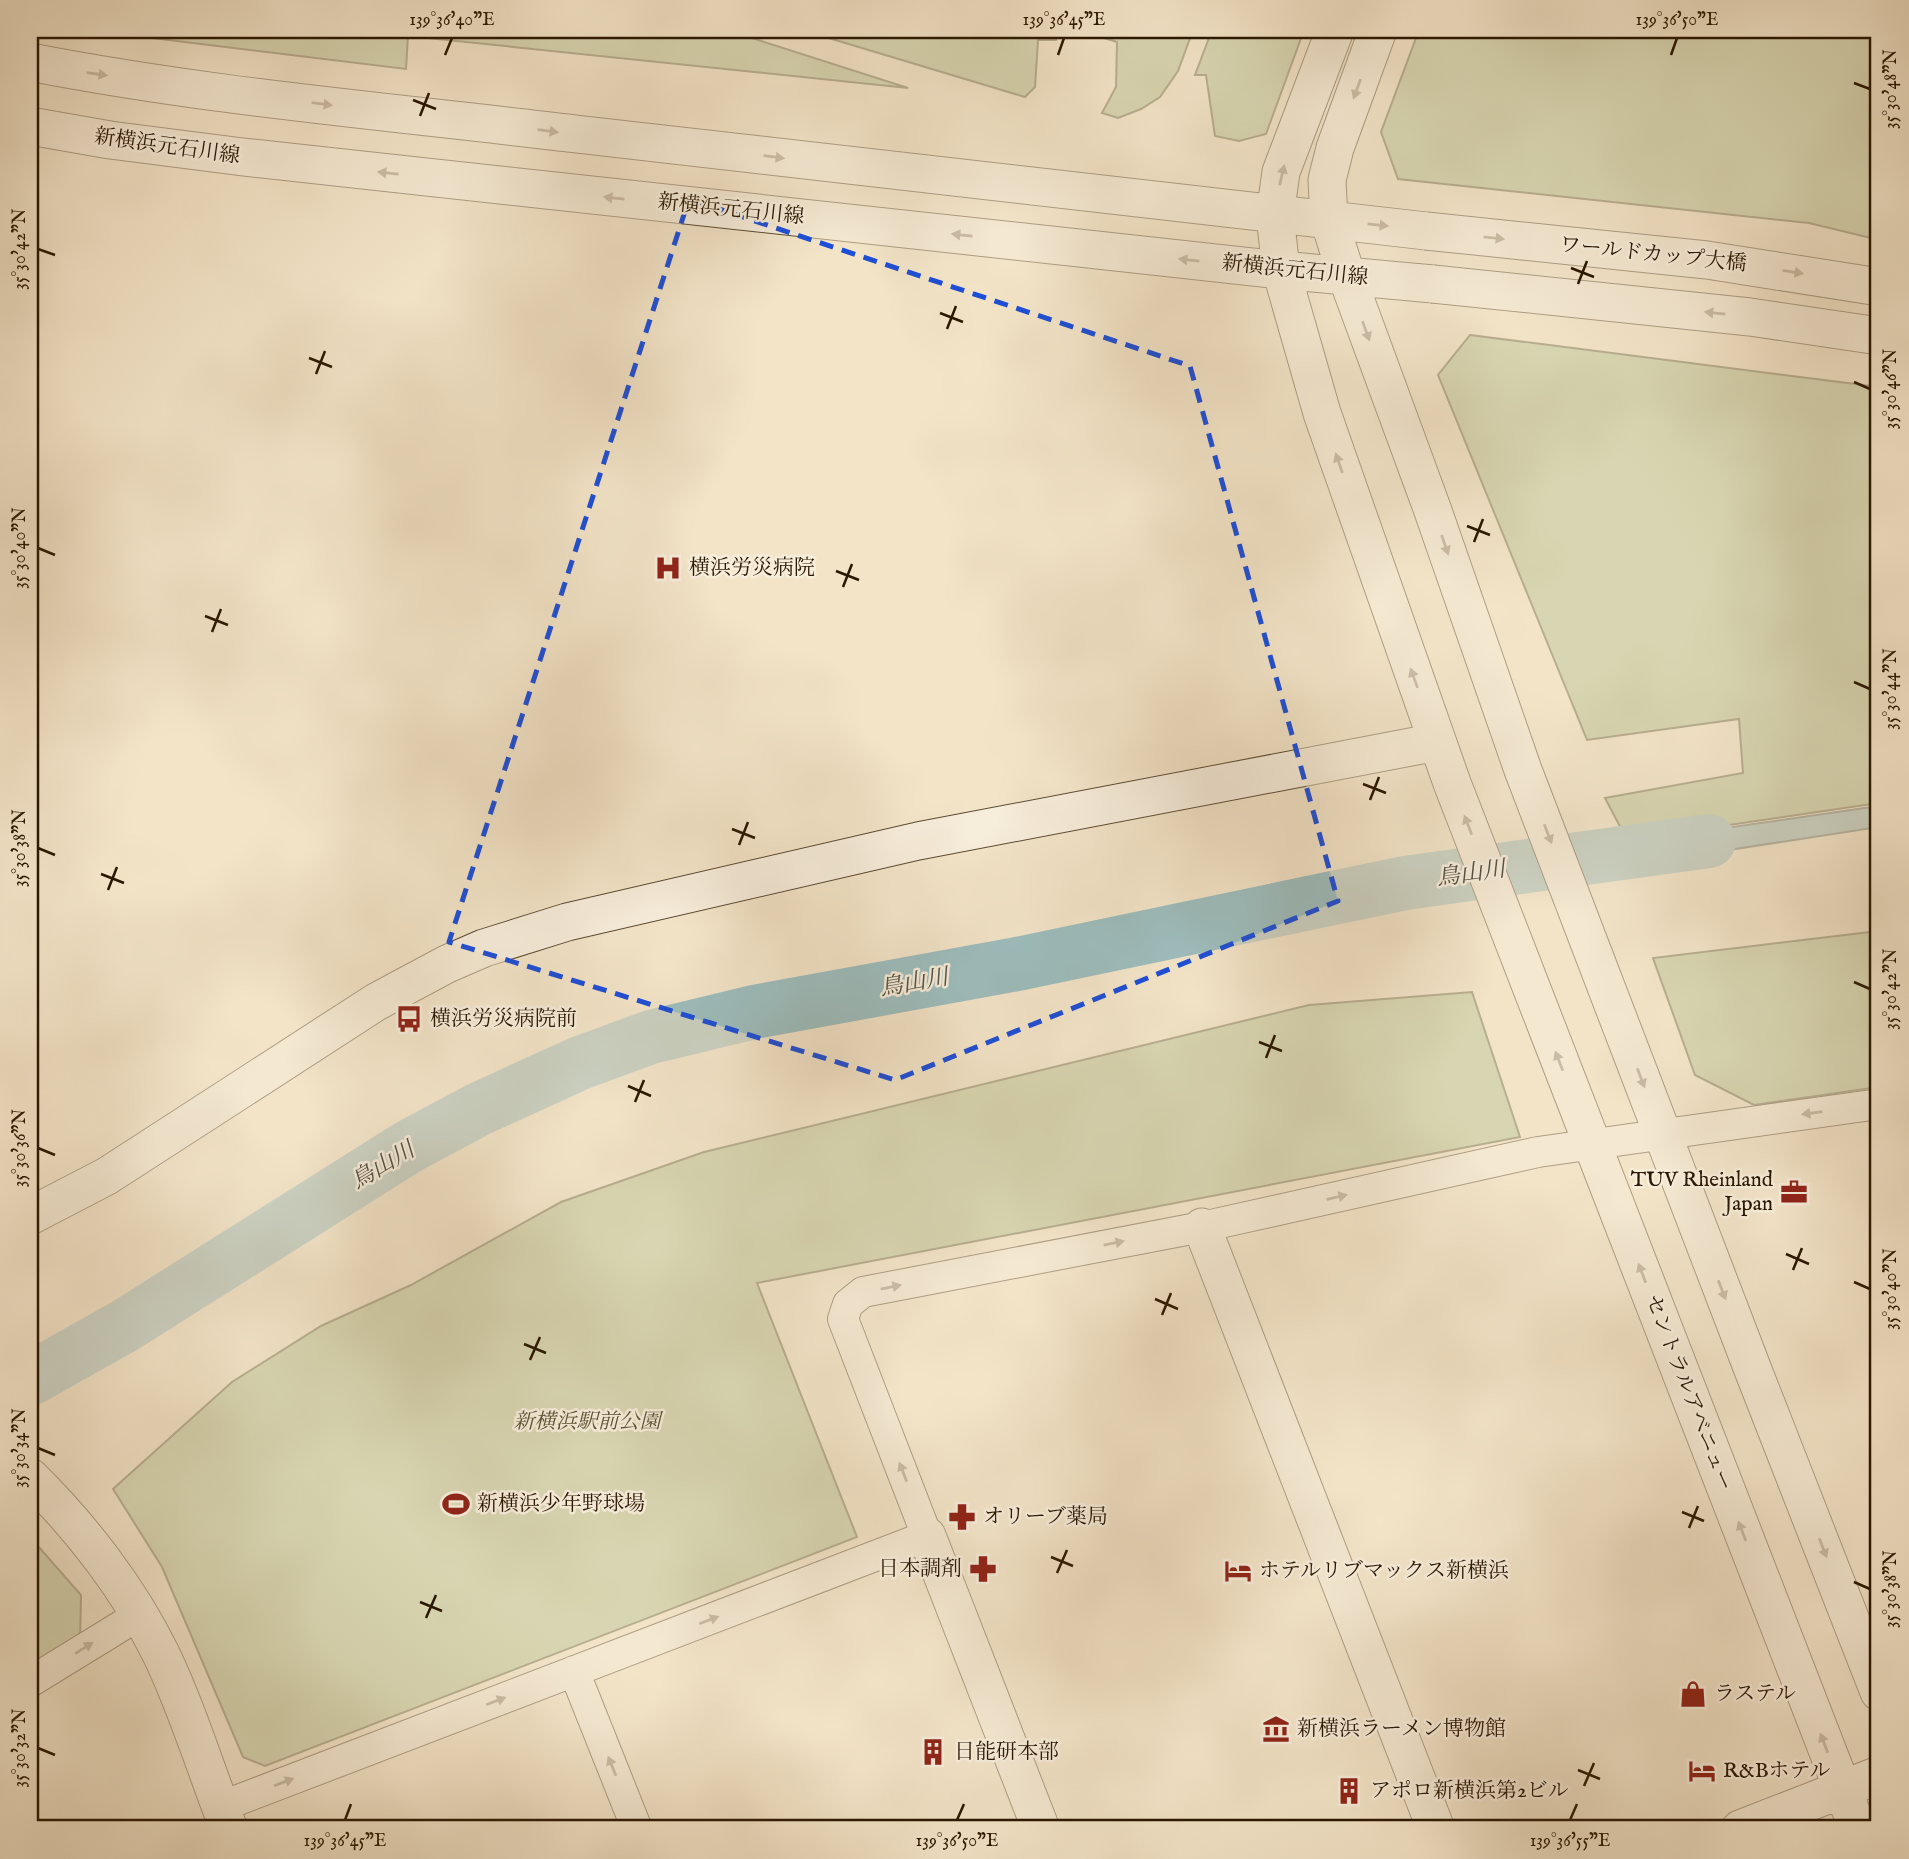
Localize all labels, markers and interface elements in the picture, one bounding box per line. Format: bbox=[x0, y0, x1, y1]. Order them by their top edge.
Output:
text: 139°36'40"E bbox=[409, 9, 495, 32]
text: 139°36'45"E bbox=[1023, 9, 1105, 32]
text: 139°36'50"E bbox=[1636, 9, 1718, 32]
text: 35°30'48"N bbox=[1880, 49, 1903, 129]
one-way arrow bbox=[86, 69, 108, 80]
one-way arrow bbox=[1351, 78, 1362, 99]
one-way arrow bbox=[312, 98, 334, 109]
street label: 新横浜元石川線 bbox=[92, 123, 242, 171]
one-way arrow bbox=[537, 125, 559, 136]
one-way arrow bbox=[763, 152, 785, 163]
one-way arrow bbox=[1277, 164, 1288, 186]
one-way arrow bbox=[377, 167, 399, 178]
street label: 新横浜元石川線 bbox=[656, 189, 806, 231]
one-way arrow bbox=[603, 192, 625, 203]
text: 35°30'42"N bbox=[9, 208, 32, 290]
one-way arrow bbox=[1367, 220, 1389, 231]
one-way arrow bbox=[951, 230, 973, 241]
one-way arrow bbox=[1484, 232, 1506, 243]
street label: ワールドカップ大橋 bbox=[1558, 232, 1748, 278]
street label: 新横浜元石川線 bbox=[1220, 250, 1370, 292]
one-way arrow bbox=[1177, 254, 1199, 265]
one-way arrow bbox=[1782, 267, 1804, 278]
one-way arrow bbox=[1703, 307, 1725, 318]
one-way arrow bbox=[1361, 321, 1372, 342]
text: 35°30'46"N bbox=[1880, 348, 1903, 429]
one-way arrow bbox=[1333, 453, 1344, 474]
text: 35°30'40"N bbox=[9, 507, 32, 589]
one-way arrow bbox=[1440, 534, 1451, 555]
hospital icon: 横浜労災病院 bbox=[653, 553, 683, 583]
place label: 横浜労災病院 bbox=[689, 555, 815, 582]
text: 35°30'44"N bbox=[1880, 648, 1903, 730]
one-way arrow bbox=[1408, 667, 1419, 688]
text: 35°30'38"N bbox=[9, 809, 32, 887]
one-way arrow bbox=[1462, 815, 1473, 836]
one-way arrow bbox=[1542, 823, 1553, 844]
water label: 鳥山川 bbox=[1435, 854, 1510, 893]
text: 35°30'42"N bbox=[1880, 948, 1903, 1030]
water label: 鳥山川 bbox=[878, 962, 953, 1003]
bus stop icon: 横浜労災病院前 bbox=[394, 1004, 424, 1034]
place label: 横浜労災病院前 bbox=[430, 1006, 577, 1033]
one-way arrow bbox=[1553, 1051, 1564, 1072]
one-way arrow bbox=[1635, 1067, 1646, 1088]
one-way arrow bbox=[1800, 1107, 1822, 1118]
text: 35°30'36"N bbox=[9, 1108, 32, 1187]
water label: 鳥山川 bbox=[346, 1134, 423, 1196]
place label: TUV Rheinland Japan bbox=[1631, 1167, 1774, 1218]
office icon: TUV Rheinland Japan bbox=[1779, 1177, 1809, 1207]
one-way arrow bbox=[1326, 1191, 1348, 1202]
one-way arrow bbox=[1103, 1238, 1125, 1249]
text: 35°30'40"N bbox=[1880, 1248, 1903, 1330]
one-way arrow bbox=[1636, 1262, 1647, 1283]
one-way arrow bbox=[1717, 1280, 1728, 1301]
one-way arrow bbox=[880, 1281, 902, 1292]
street label: セントラルアベニュー bbox=[1638, 1291, 1738, 1495]
text: 35°30'34"N bbox=[9, 1408, 32, 1488]
park label: 新横浜駅前公園 bbox=[514, 1409, 663, 1436]
one-way arrow bbox=[897, 1462, 908, 1483]
sports icon: 新横浜少年野球場 bbox=[441, 1489, 471, 1519]
place label: 新横浜少年野球場 bbox=[477, 1491, 645, 1518]
pharmacy icon: オリーブ薬局 bbox=[947, 1502, 977, 1532]
place label: オリーブ薬局 bbox=[983, 1504, 1108, 1531]
one-way arrow bbox=[1736, 1520, 1747, 1541]
one-way arrow bbox=[1817, 1537, 1828, 1558]
text: 35°30'38"N bbox=[1880, 1550, 1903, 1628]
pharmacy icon: 日本調剤 bbox=[968, 1554, 998, 1584]
place label: 日本調剤 bbox=[878, 1556, 962, 1583]
hotel icon: ホテルリブマックス新横浜 bbox=[1223, 1556, 1253, 1586]
place label: ホテルリブマックス新横浜 bbox=[1259, 1558, 1509, 1585]
one-way arrow bbox=[698, 1614, 719, 1625]
one-way arrow bbox=[75, 1642, 94, 1654]
shop icon: ラステル bbox=[1678, 1679, 1708, 1709]
place label: ラステル bbox=[1714, 1681, 1796, 1708]
one-way arrow bbox=[486, 1695, 507, 1706]
text: 35°30'32"N bbox=[9, 1708, 32, 1788]
museum icon: 新横浜ラーメン博物館 bbox=[1261, 1714, 1291, 1744]
place label: 新横浜ラーメン博物館 bbox=[1297, 1716, 1506, 1743]
one-way arrow bbox=[1819, 1732, 1830, 1753]
building icon: 日能研本部 bbox=[918, 1737, 948, 1767]
place label: 日能研本部 bbox=[954, 1739, 1059, 1766]
one-way arrow bbox=[606, 1755, 617, 1776]
hotel icon: R&Bホテル bbox=[1687, 1756, 1717, 1786]
place label: R&Bホテル bbox=[1723, 1758, 1831, 1785]
one-way arrow bbox=[273, 1776, 294, 1787]
building icon: アポロ新横浜第2ビル bbox=[1334, 1776, 1364, 1806]
place label: アポロ新横浜第2ビル bbox=[1370, 1778, 1569, 1805]
text: 139°36'45"E bbox=[304, 1830, 386, 1853]
text: 139°36'50"E bbox=[916, 1830, 998, 1853]
text: 139°36'55"E bbox=[1530, 1830, 1610, 1853]

